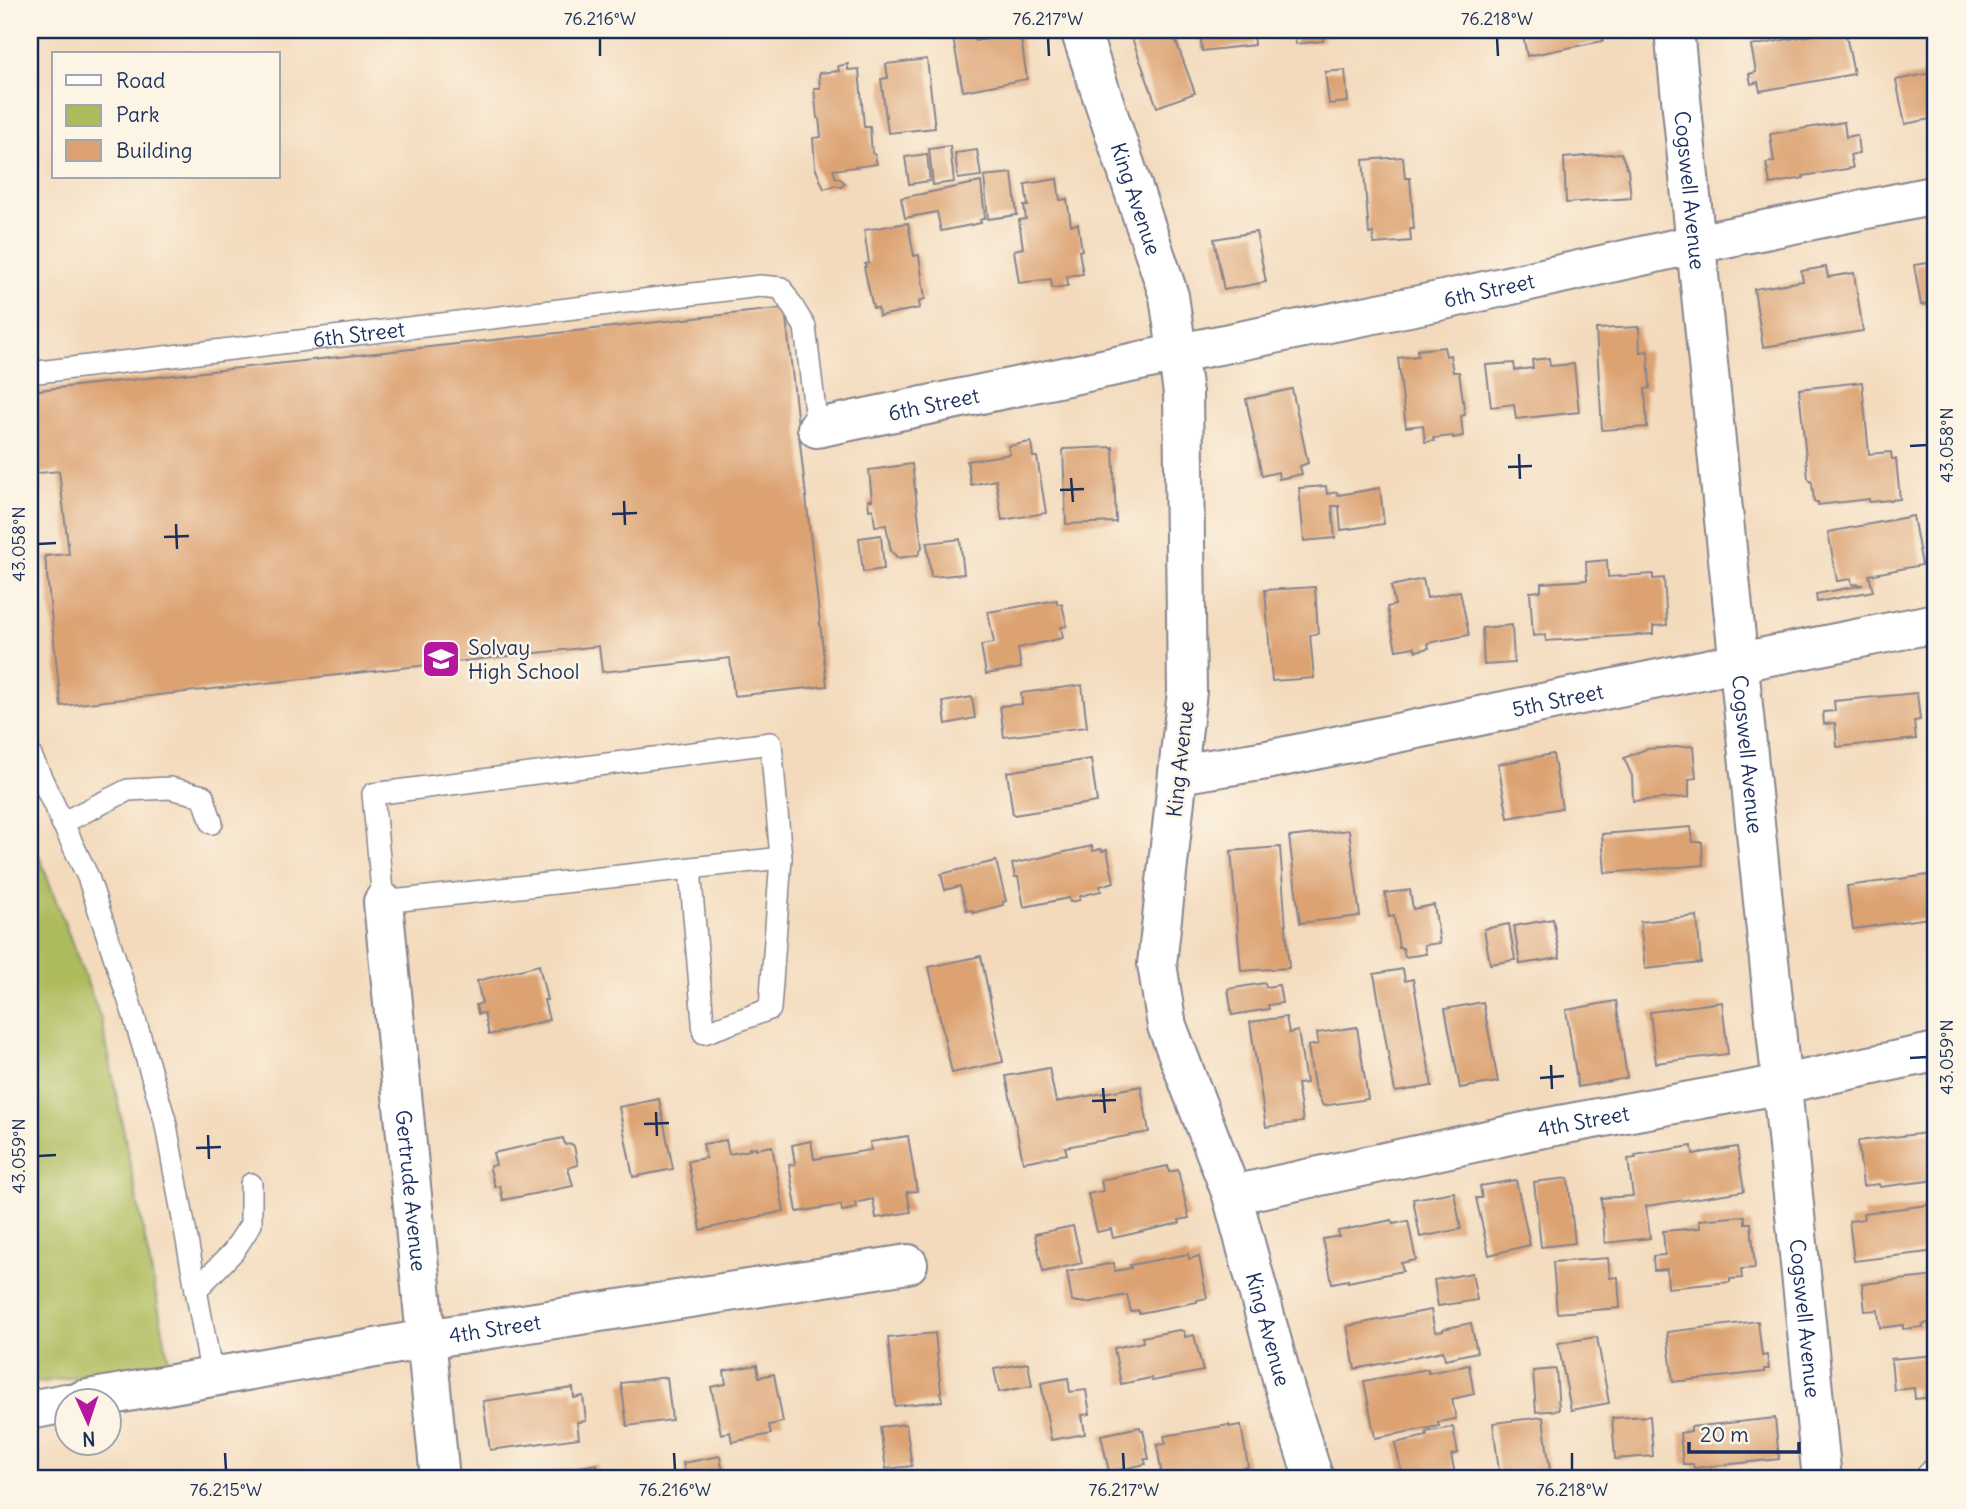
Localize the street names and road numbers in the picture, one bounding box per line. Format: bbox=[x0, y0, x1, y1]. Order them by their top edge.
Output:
street label: Cogswell Avenue bbox=[1669, 109, 1712, 271]
street label: King Avenue bbox=[1105, 139, 1168, 259]
street label: 6th Street bbox=[1441, 267, 1537, 313]
street label: 6th Street bbox=[311, 315, 406, 353]
street label: 6th Street bbox=[886, 381, 982, 426]
street label: Cogswell Avenue bbox=[1726, 674, 1770, 835]
street label: 5th Street bbox=[1510, 677, 1606, 722]
street label: King Avenue bbox=[1160, 699, 1200, 819]
street label: 4th Street bbox=[1535, 1099, 1631, 1142]
street label: Gertrude Avenue bbox=[390, 1109, 433, 1272]
street label: Cogswell Avenue bbox=[1784, 1238, 1827, 1399]
street label: King Avenue bbox=[1240, 1269, 1297, 1389]
street label: 4th Street bbox=[447, 1308, 543, 1349]

